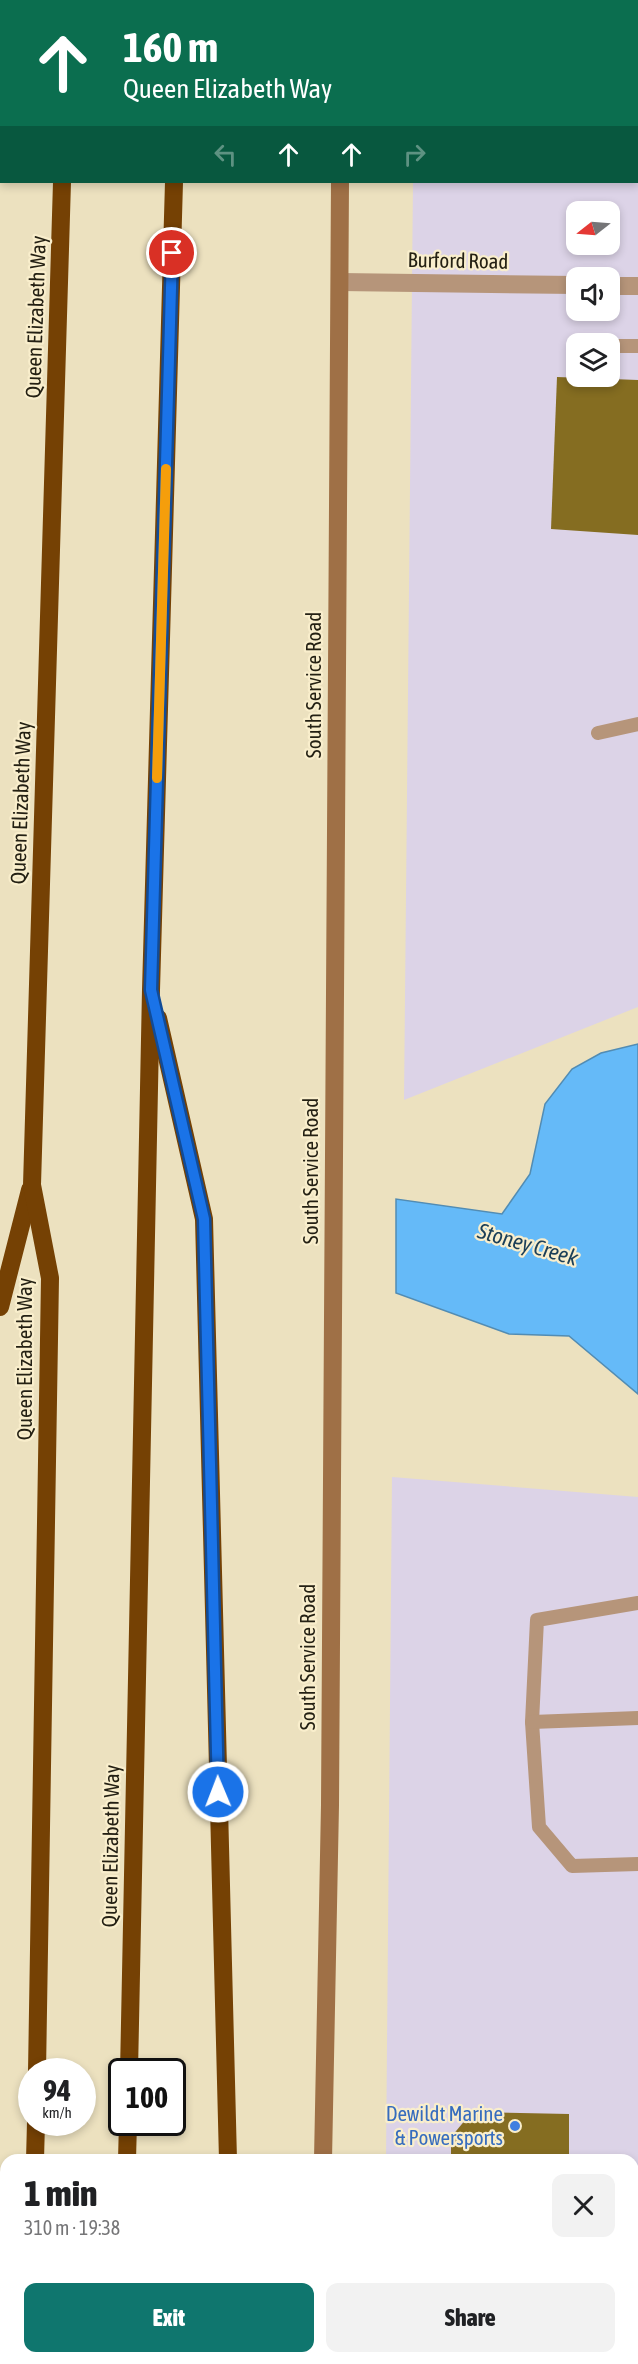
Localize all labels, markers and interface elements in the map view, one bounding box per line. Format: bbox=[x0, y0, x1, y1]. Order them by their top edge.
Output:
text: 160 m bbox=[123, 23, 218, 71]
icon: ahead bbox=[24, 24, 102, 102]
text: Queen Elizabeth Way bbox=[123, 73, 332, 104]
icon: left bbox=[209, 138, 242, 171]
icon: ahead bbox=[272, 138, 305, 171]
icon: ahead bbox=[335, 138, 368, 171]
icon: right bbox=[398, 138, 431, 171]
north arrow bbox=[566, 201, 620, 255]
map controls bbox=[566, 201, 620, 387]
pin bbox=[146, 227, 197, 278]
street label: Queen Elizabeth Way bbox=[20, 235, 50, 399]
icon: arrive bbox=[155, 236, 188, 269]
street label: Burford Road bbox=[407, 247, 509, 273]
button: sound bbox=[566, 267, 620, 321]
button: layers bbox=[566, 333, 620, 387]
street label: South Service Road bbox=[301, 612, 325, 758]
street label: Queen Elizabeth Way bbox=[5, 721, 35, 885]
street label: South Service Road bbox=[298, 1098, 322, 1244]
water label: Stoney Creek bbox=[474, 1217, 581, 1271]
street label: Queen Elizabeth Way bbox=[12, 1277, 36, 1440]
street label: South Service Road bbox=[295, 1584, 319, 1730]
position arrow bbox=[186, 1760, 250, 1824]
street label: Queen Elizabeth Way bbox=[97, 1764, 123, 1928]
speed limit sign: 100 bbox=[108, 2058, 186, 2136]
text: 94 bbox=[43, 2073, 71, 2107]
place label: Dewildt Marine & Powersports bbox=[386, 2101, 503, 2149]
text: km/h bbox=[42, 2104, 72, 2121]
marker: Dewildt Marine & Powersports bbox=[508, 2119, 522, 2133]
text: 1 min bbox=[24, 2172, 98, 2214]
button: close bbox=[552, 2174, 615, 2237]
text: 310 m · 19:38 bbox=[24, 2216, 120, 2239]
button: Exit bbox=[24, 2283, 314, 2352]
button: Share bbox=[326, 2283, 615, 2352]

